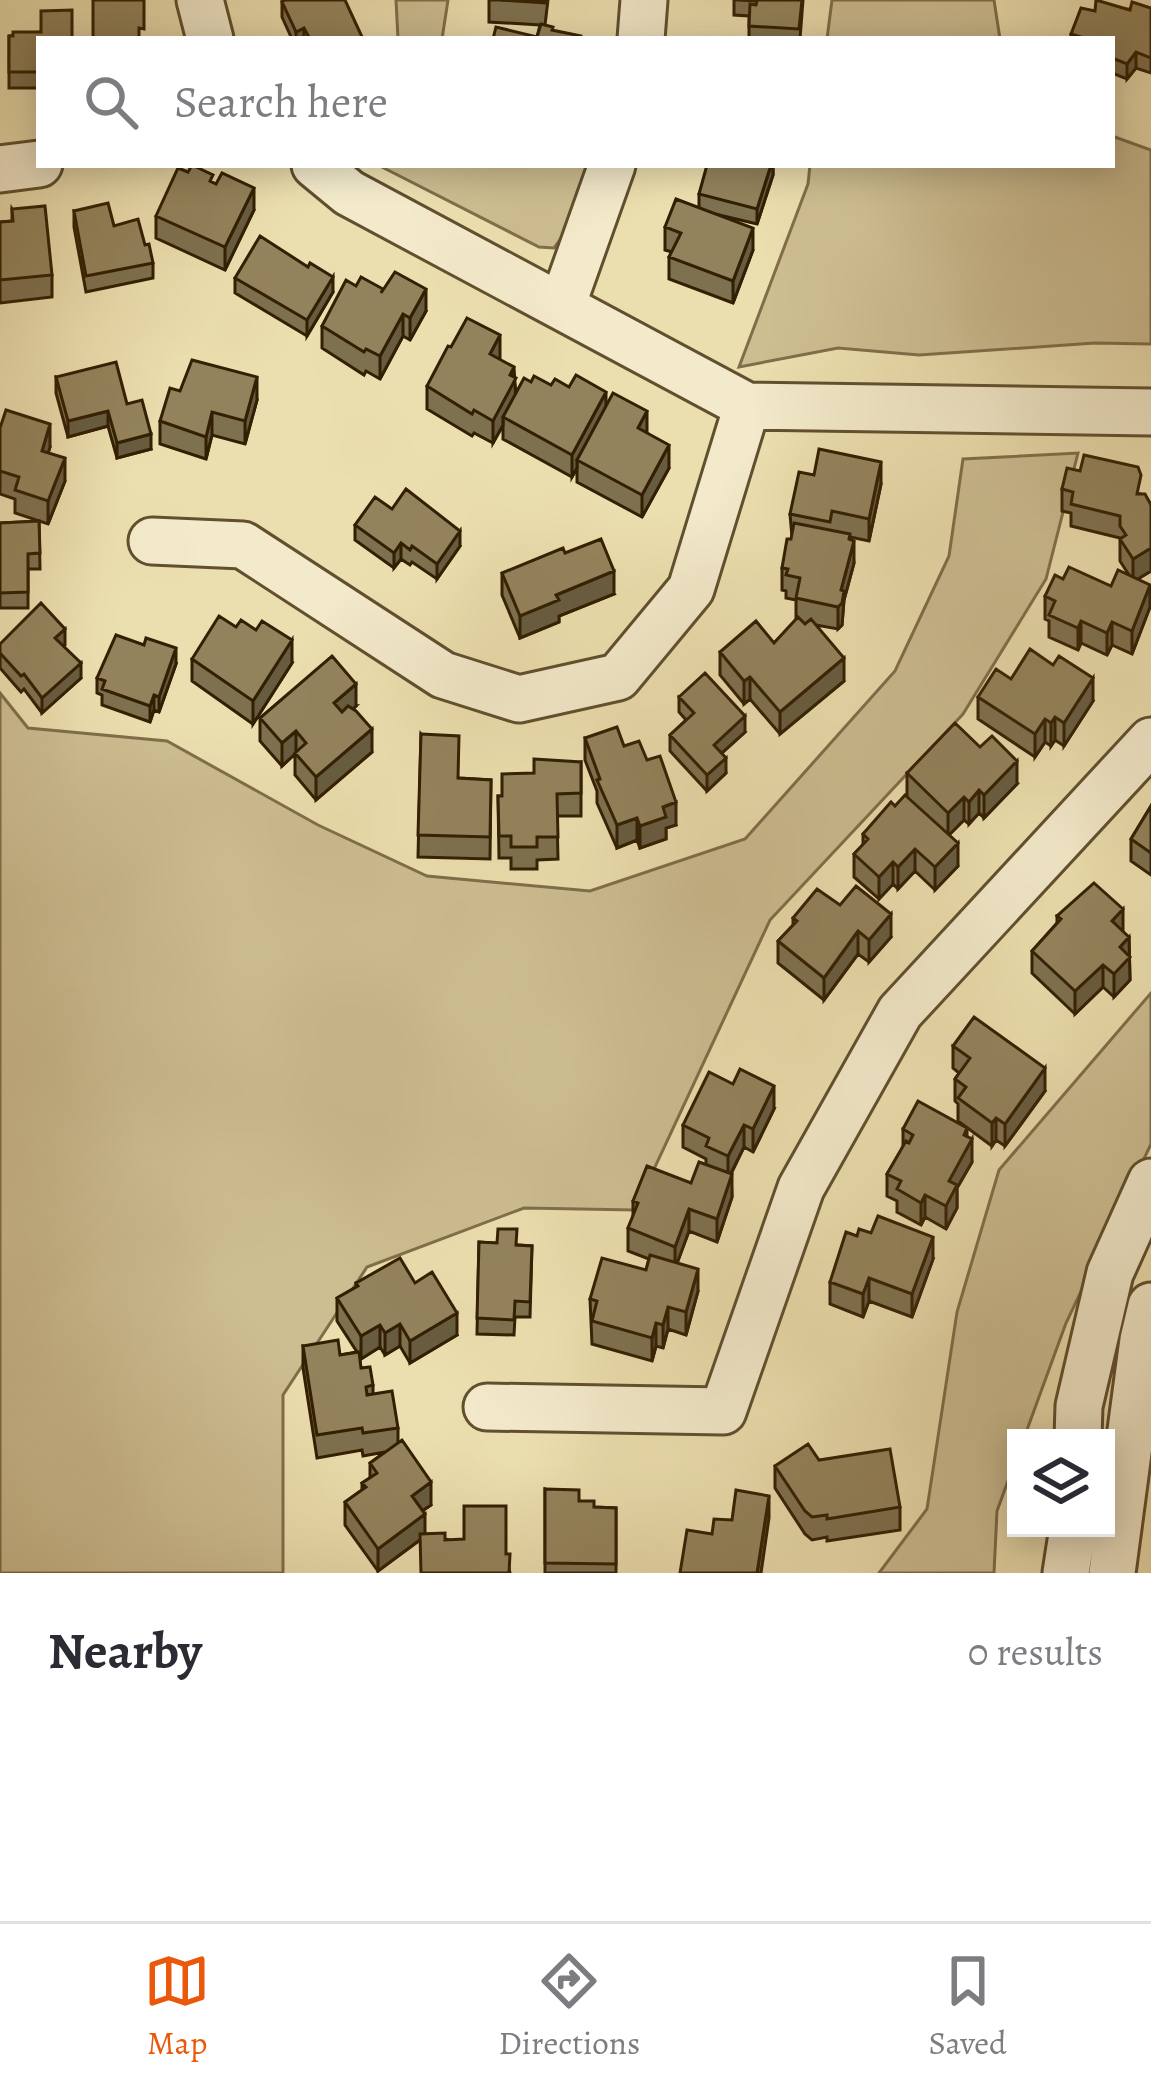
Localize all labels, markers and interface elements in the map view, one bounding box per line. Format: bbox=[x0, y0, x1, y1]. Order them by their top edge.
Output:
search box bbox=[36, 36, 1115, 168]
icon: search bbox=[78, 69, 144, 135]
text: Search here bbox=[174, 71, 388, 133]
map controls bbox=[1007, 1429, 1115, 1537]
button: layers bbox=[1007, 1429, 1115, 1537]
text: Nearby bbox=[48, 1616, 202, 1686]
text: 0 results bbox=[968, 1625, 1103, 1678]
tab: Map bbox=[144, 1948, 210, 2065]
tab: Directions bbox=[499, 1948, 640, 2065]
tab: Saved bbox=[929, 1948, 1007, 2065]

